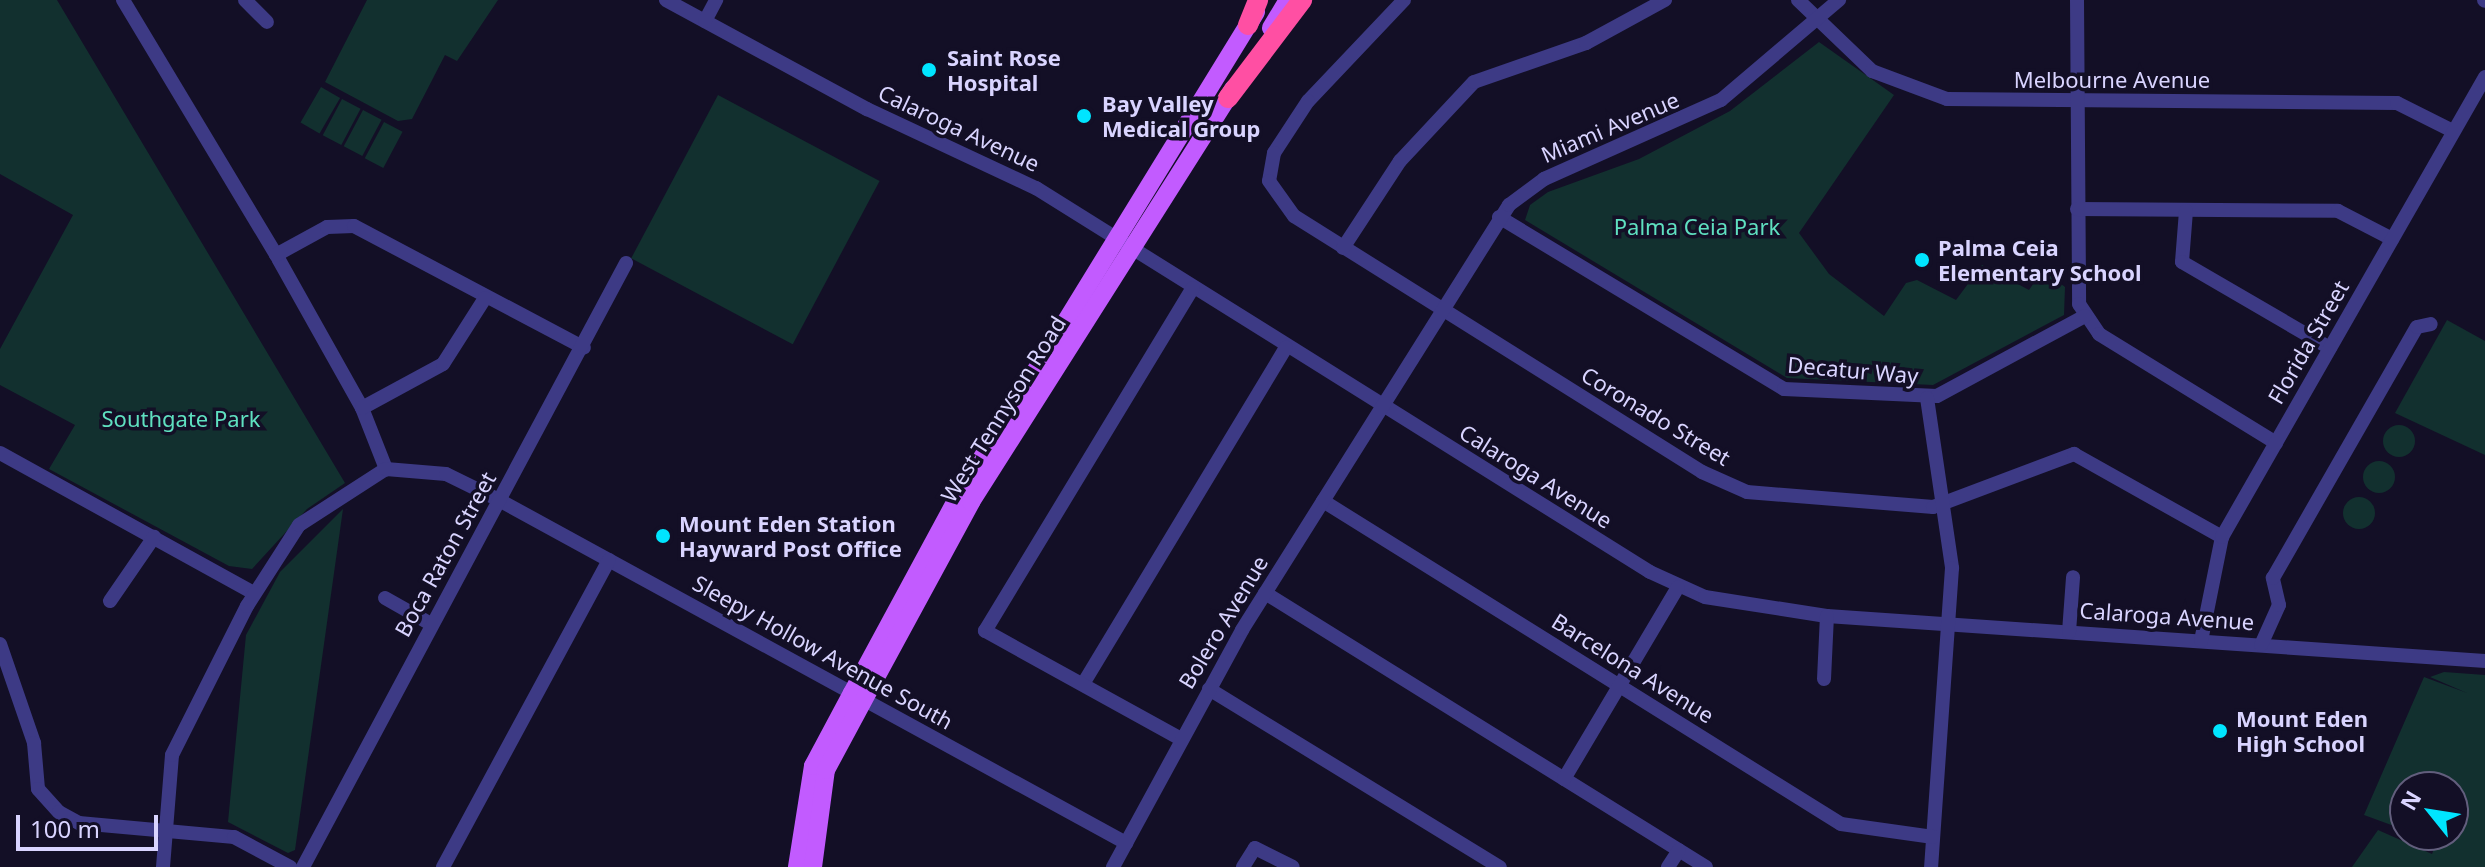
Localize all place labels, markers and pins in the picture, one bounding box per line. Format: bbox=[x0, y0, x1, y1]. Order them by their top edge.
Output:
place label: Saint Rose Hospital bbox=[947, 44, 1061, 96]
marker: Saint Rose Hospital bbox=[918, 59, 940, 81]
place label: Bay Valley Medical Group bbox=[1102, 90, 1260, 142]
marker: Bay Valley Medical Group bbox=[1073, 105, 1095, 127]
place label: Palma Ceia Elementary School bbox=[1938, 234, 2142, 286]
marker: Palma Ceia Elementary School bbox=[1913, 251, 1931, 269]
place label: Mount Eden Station Hayward Post Office bbox=[679, 510, 902, 562]
marker: Mount Eden Station Hayward Post Office bbox=[654, 527, 672, 545]
place label: Mount Eden High School bbox=[2236, 705, 2368, 756]
marker: Mount Eden High School bbox=[2211, 722, 2229, 740]

